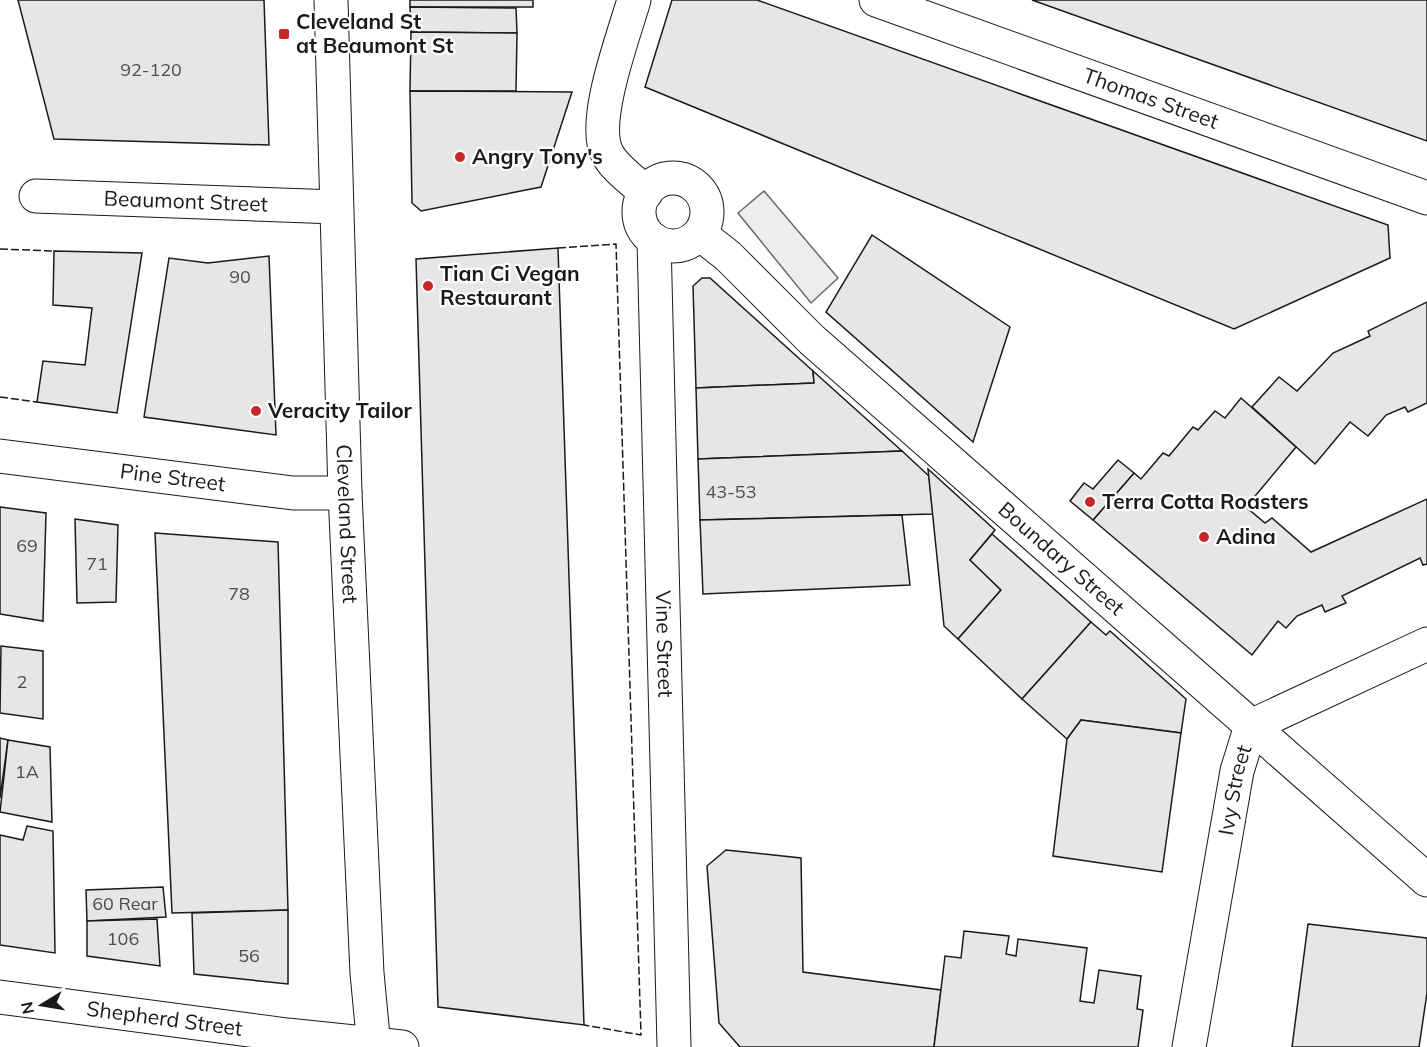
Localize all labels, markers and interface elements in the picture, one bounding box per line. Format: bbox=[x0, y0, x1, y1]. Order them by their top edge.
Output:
place label: Cleveland St at Beaumont St bbox=[296, 8, 453, 58]
marker: Cleveland St at Beaumont St bbox=[277, 27, 291, 41]
house number: 92-120 bbox=[120, 58, 182, 81]
street label: Thomas Street bbox=[1080, 62, 1222, 134]
place label: Angry Tony's bbox=[472, 143, 603, 169]
marker: Angry Tony's bbox=[453, 150, 467, 164]
street label: Beaumont Street bbox=[103, 184, 268, 216]
place label: Tian Ci Vegan Restaurant bbox=[440, 260, 580, 310]
house number: 90 bbox=[229, 265, 251, 288]
marker: Tian Ci Vegan Restaurant bbox=[421, 279, 435, 293]
place label: Veracity Tailor bbox=[267, 397, 413, 423]
marker: Veracity Tailor bbox=[249, 404, 263, 418]
street label: Cleveland Street bbox=[332, 444, 364, 604]
street label: Pine Street bbox=[119, 457, 227, 496]
house number: 43-53 bbox=[706, 480, 756, 503]
place label: Terra Cotta Roasters bbox=[1102, 488, 1309, 514]
marker: Terra Cotta Roasters bbox=[1083, 495, 1097, 509]
street label: Boundary Street bbox=[994, 496, 1130, 620]
place label: Adina bbox=[1216, 523, 1276, 549]
marker: Adina bbox=[1197, 530, 1211, 544]
house number: 69 bbox=[16, 534, 38, 557]
house number: 71 bbox=[86, 552, 108, 575]
house number: 78 bbox=[228, 582, 250, 605]
street label: Vine Street bbox=[651, 590, 679, 698]
house number: 2 bbox=[17, 670, 27, 693]
street label: Ivy Street bbox=[1212, 741, 1256, 837]
house number: 1A bbox=[15, 760, 39, 783]
house number: 60 Rear bbox=[92, 892, 158, 915]
house number: 106 bbox=[107, 927, 139, 950]
house number: 56 bbox=[238, 944, 260, 967]
north arrow bbox=[12, 975, 72, 1035]
street label: Shepherd Street bbox=[85, 995, 244, 1041]
text: N bbox=[16, 1000, 38, 1016]

